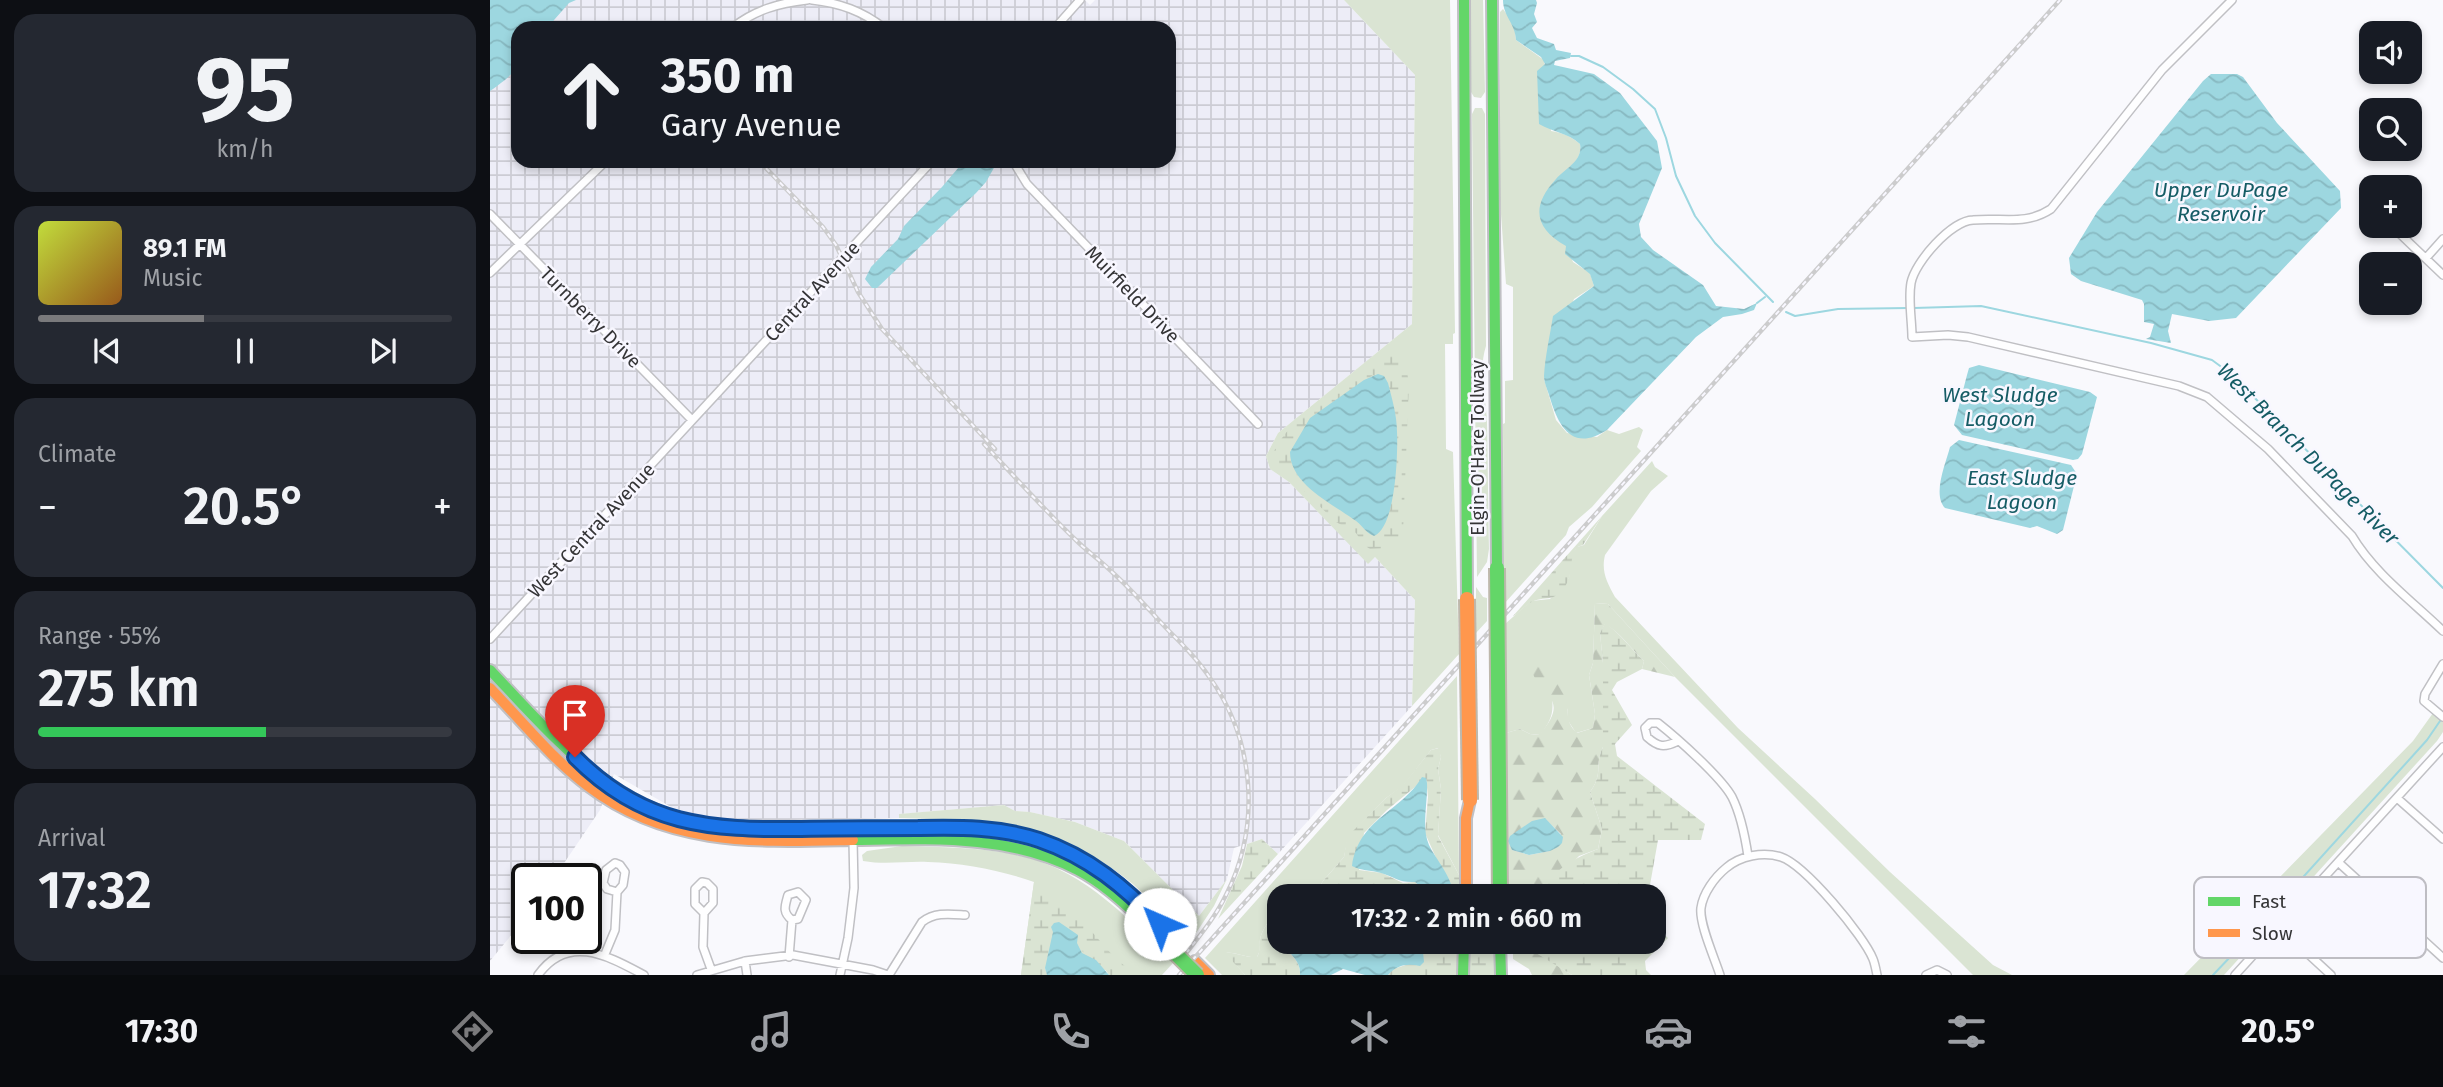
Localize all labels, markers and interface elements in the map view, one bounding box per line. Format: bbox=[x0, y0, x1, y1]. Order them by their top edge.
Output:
map controls bbox=[2359, 21, 2422, 315]
button: sound bbox=[2359, 21, 2422, 84]
text: 95 bbox=[195, 35, 295, 144]
text: 350 m bbox=[661, 46, 794, 105]
icon: ahead bbox=[546, 49, 637, 140]
button: search bbox=[2359, 98, 2422, 161]
text: Gary Avenue bbox=[661, 106, 841, 144]
text: km/h bbox=[217, 135, 273, 163]
button: + bbox=[2359, 175, 2422, 238]
water label: Upper DuPage Reservoir bbox=[2154, 177, 2288, 227]
text: 89.1 FM bbox=[143, 233, 227, 264]
street label: Central Avenue bbox=[760, 236, 865, 346]
street label: Muirfield Drive bbox=[1081, 241, 1185, 348]
button: − bbox=[2359, 252, 2422, 315]
street label: Turnberry Drive bbox=[535, 262, 646, 373]
text: Music bbox=[143, 264, 203, 292]
icon: previous bbox=[88, 332, 126, 370]
icon: pause bbox=[226, 332, 264, 370]
icon: next bbox=[364, 332, 402, 370]
water label: West Branch DuPage River bbox=[2211, 357, 2405, 551]
street label: Elgin-O'Hare Tollway bbox=[1466, 359, 1489, 536]
water label: West Sludge Lagoon bbox=[1942, 382, 2058, 432]
text: Climate bbox=[38, 440, 117, 468]
street label: West Central Avenue bbox=[523, 458, 660, 602]
water label: East Sludge Lagoon bbox=[1967, 465, 2077, 515]
text: 20.5° bbox=[183, 475, 307, 538]
text: − bbox=[38, 484, 57, 530]
text: + bbox=[433, 484, 452, 530]
text: Range · 55% bbox=[38, 622, 161, 650]
text: 275 km bbox=[38, 657, 200, 720]
pin bbox=[545, 685, 605, 757]
icon: arrive bbox=[556, 696, 594, 734]
text: Arrival bbox=[38, 824, 105, 852]
text: 17:32 bbox=[38, 859, 152, 922]
speed limit sign: 100 bbox=[511, 863, 602, 954]
legend bbox=[2194, 877, 2426, 958]
position arrow bbox=[1123, 887, 1197, 961]
text: Fast bbox=[2252, 890, 2286, 913]
text: 17:32 · 2 min · 660 m bbox=[1351, 903, 1582, 934]
text: Slow bbox=[2252, 922, 2293, 945]
icon: directions bbox=[448, 1007, 497, 1056]
icon: music bbox=[747, 1007, 796, 1056]
icon: phone bbox=[1046, 1007, 1095, 1056]
icon: climate bbox=[1345, 1007, 1394, 1056]
icon: car bbox=[1644, 1007, 1693, 1056]
icon: filters bbox=[1942, 1007, 1991, 1056]
text: 17:30 bbox=[125, 1012, 198, 1050]
text: 20.5° bbox=[2241, 1012, 2318, 1050]

